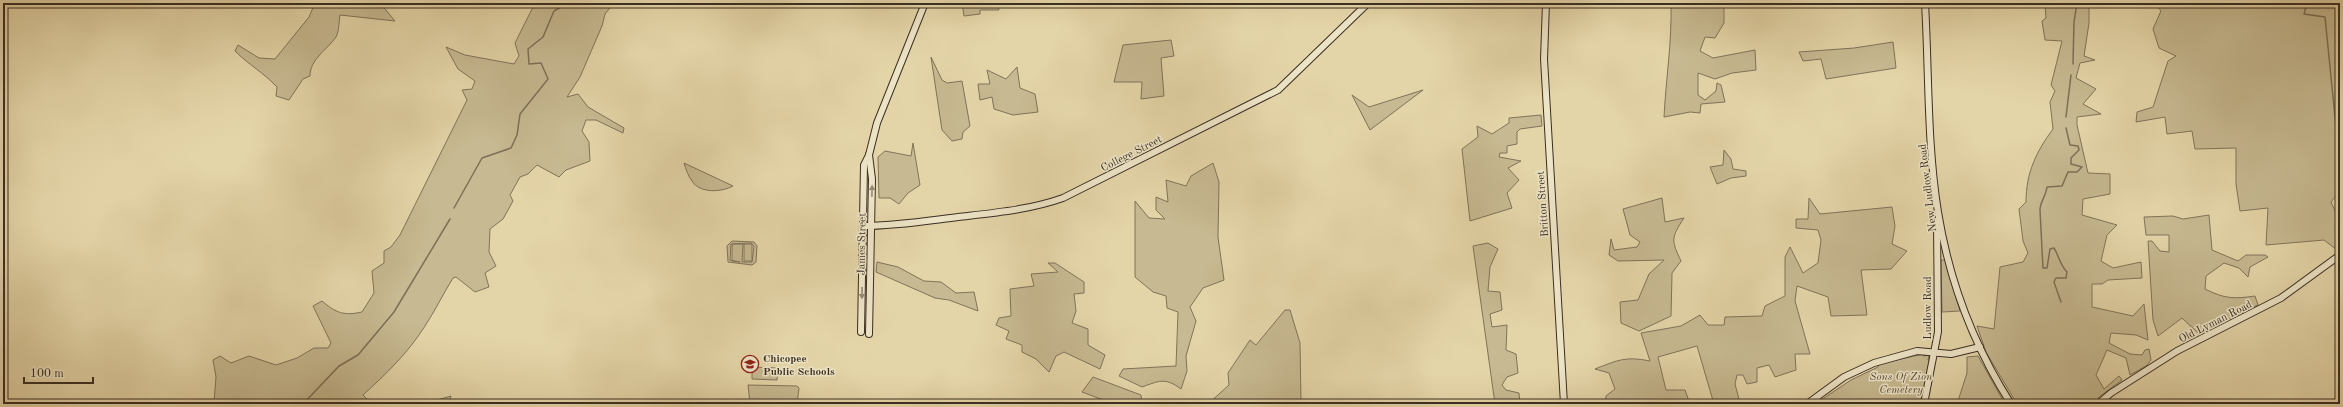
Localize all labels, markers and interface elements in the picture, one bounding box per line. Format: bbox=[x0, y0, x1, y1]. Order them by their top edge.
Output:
street label: College Street bbox=[1099, 134, 1164, 174]
street label: New Ludlow Road bbox=[1918, 143, 1939, 232]
street label: Britton Street bbox=[1536, 170, 1551, 237]
one-way arrow bbox=[869, 184, 875, 197]
street label: James Street bbox=[856, 213, 869, 275]
street label: Ludlow Road bbox=[1923, 276, 1934, 340]
one-way arrow bbox=[859, 287, 865, 300]
street label: Old Lyman Road bbox=[2177, 299, 2254, 345]
school or university icon: Chicopee Public Schools bbox=[740, 354, 760, 374]
place label: Chicopee Public Schools bbox=[763, 354, 835, 378]
scale bar bbox=[24, 359, 93, 385]
text: 100 m bbox=[30, 368, 64, 380]
park label: Sons Of Zion Cemetery bbox=[1870, 372, 1933, 396]

